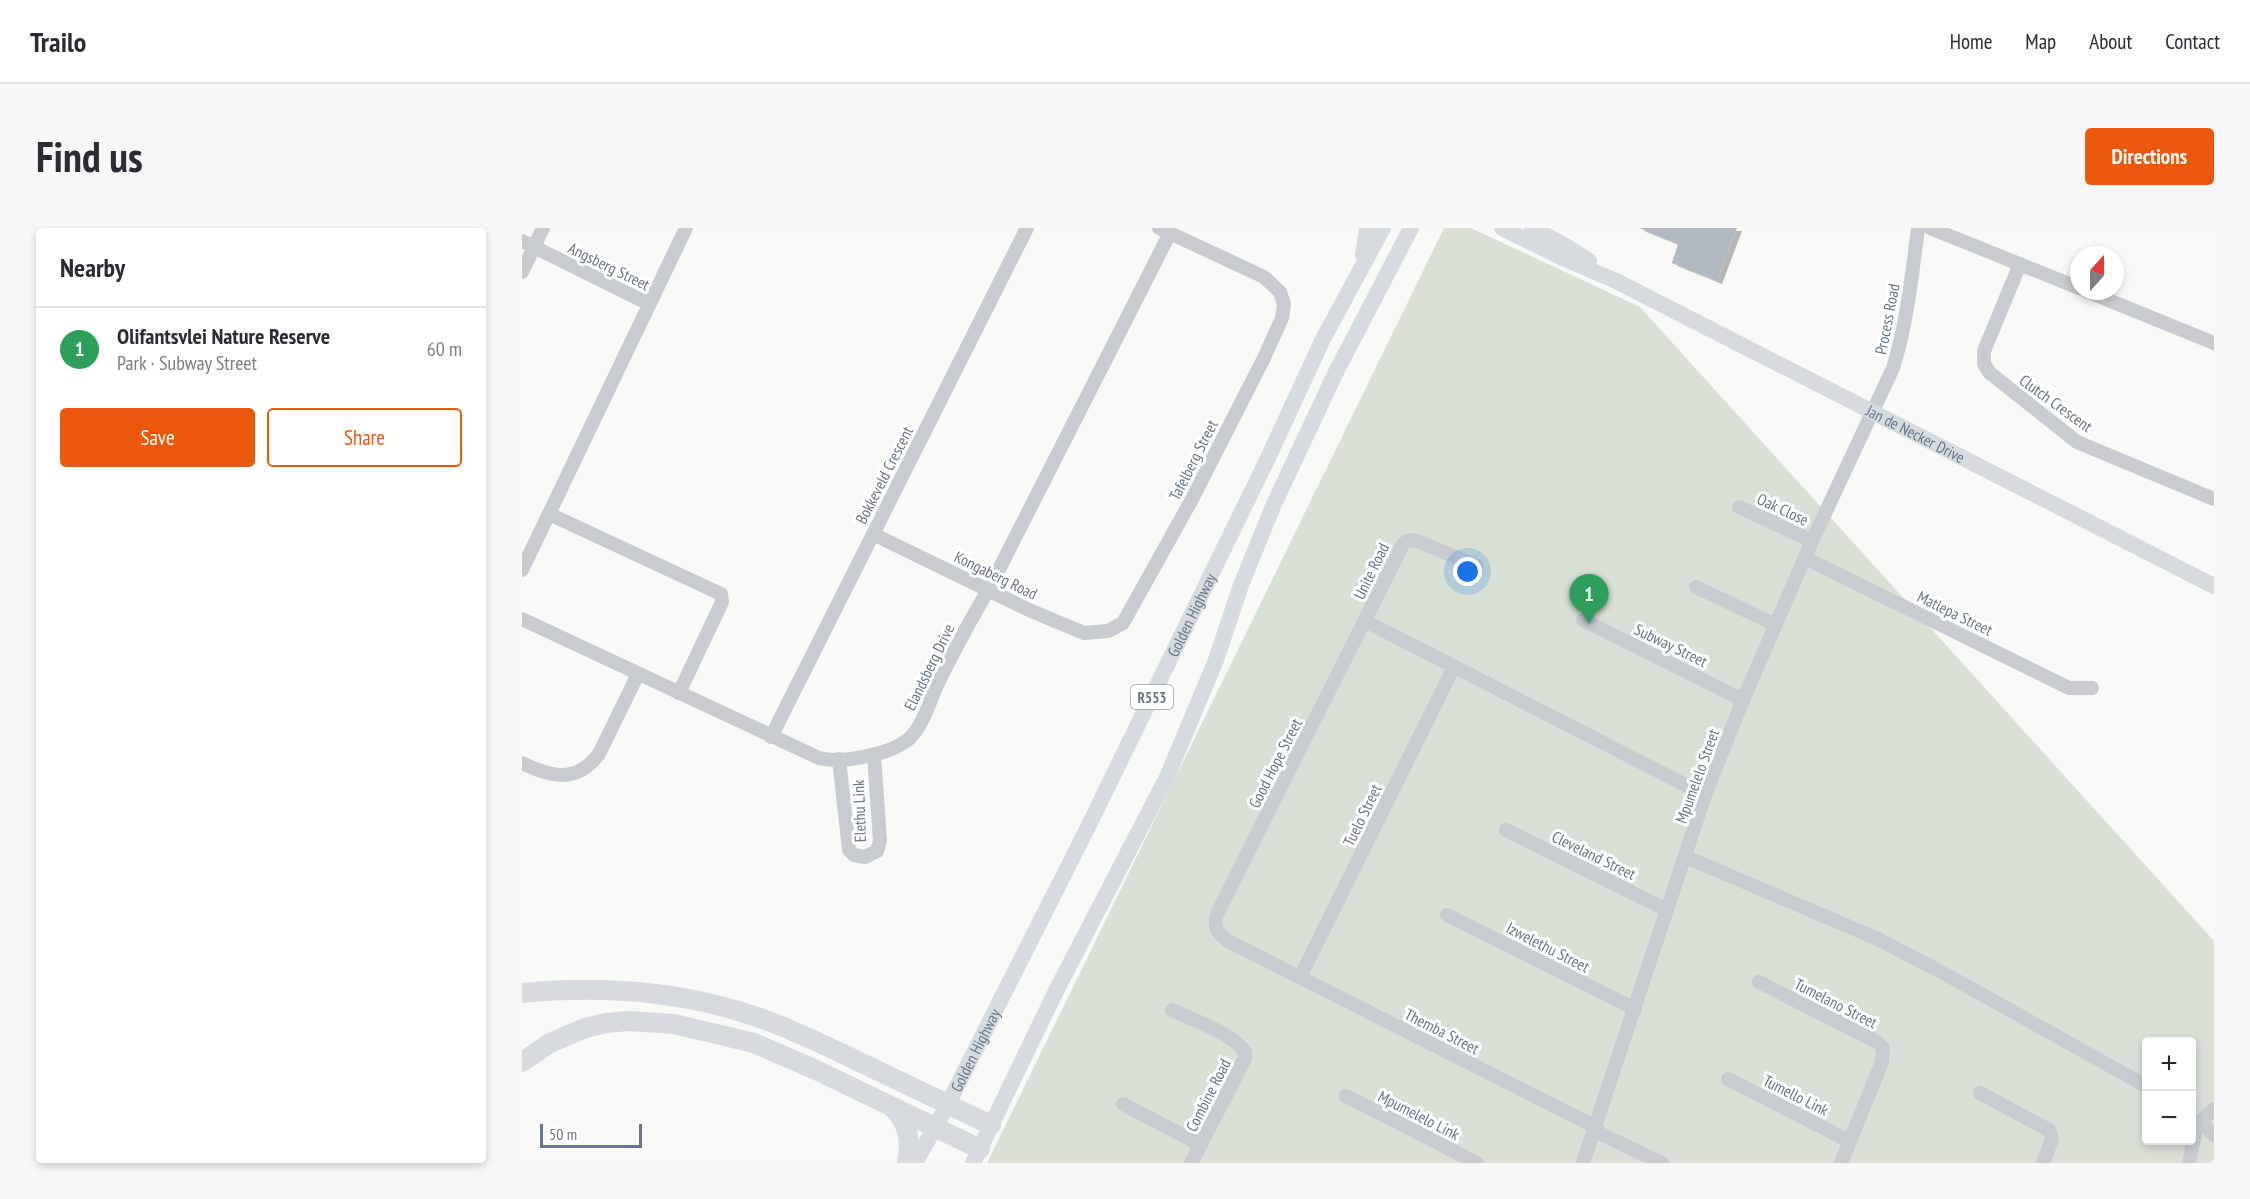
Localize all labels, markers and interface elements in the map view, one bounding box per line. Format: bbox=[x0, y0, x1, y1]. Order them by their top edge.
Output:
text: Trailo bbox=[30, 23, 86, 60]
text: Home bbox=[1950, 28, 1992, 55]
text: Map bbox=[2025, 28, 2056, 55]
text: About bbox=[2089, 28, 2132, 55]
text: Contact bbox=[2165, 28, 2220, 55]
button: Directions bbox=[2085, 128, 2214, 185]
text: Find us bbox=[36, 129, 143, 184]
street label: Angsberg Street bbox=[565, 238, 654, 295]
north arrow bbox=[2070, 246, 2124, 300]
text: Nearby bbox=[60, 251, 125, 284]
street label: Process Road bbox=[1870, 282, 1904, 356]
text: Olifantsvlei Nature Reserve bbox=[117, 322, 330, 350]
text: 1 bbox=[75, 336, 84, 362]
text: 60 m bbox=[427, 336, 462, 362]
text: Park · Subway Street bbox=[117, 350, 257, 376]
street label: Clutch Crescent bbox=[2016, 370, 2097, 437]
street label: Jan de Necker Drive bbox=[1862, 400, 1968, 467]
button: Save bbox=[60, 408, 255, 467]
button: Share bbox=[267, 408, 462, 467]
street label: Tafelberg Street bbox=[1164, 416, 1222, 504]
street label: Bokkeveld Crescent bbox=[851, 422, 917, 527]
street label: Oak Close bbox=[1754, 488, 1812, 530]
street label: Unite Road bbox=[1349, 539, 1393, 603]
street label: Kongaberg Road bbox=[951, 546, 1041, 604]
your location bbox=[1453, 557, 1482, 586]
street label: Golden Highway bbox=[1163, 570, 1220, 660]
pin: 1 bbox=[1570, 574, 1608, 624]
street label: Matlepa Street bbox=[1914, 586, 1996, 640]
street label: Subway Street bbox=[1631, 619, 1711, 671]
street label: Elandsberg Drive bbox=[899, 621, 959, 713]
road number: R553 bbox=[1131, 685, 1173, 709]
street label: Good Hope Street bbox=[1244, 714, 1306, 811]
street label: Mpumelelo Street bbox=[1671, 726, 1723, 826]
street label: Elethu Link bbox=[848, 779, 870, 842]
street label: Tuelo Street bbox=[1338, 780, 1386, 849]
street label: Cleveland Street bbox=[1549, 826, 1640, 884]
street label: Izwelethu Street bbox=[1503, 918, 1593, 977]
street label: Tumelano Street bbox=[1791, 974, 1881, 1033]
street label: Themba Street bbox=[1401, 1004, 1483, 1059]
street label: Golden Highway bbox=[946, 1005, 1005, 1095]
map controls bbox=[2142, 1037, 2196, 1145]
button: + bbox=[2142, 1037, 2196, 1091]
street label: Combine Road bbox=[1181, 1055, 1235, 1135]
street label: Tumello Link bbox=[1760, 1070, 1833, 1120]
street label: Mpumelelo Link bbox=[1375, 1086, 1464, 1144]
button: − bbox=[2142, 1091, 2196, 1145]
scale bar bbox=[540, 1121, 642, 1148]
text: 50 m bbox=[549, 1124, 577, 1144]

